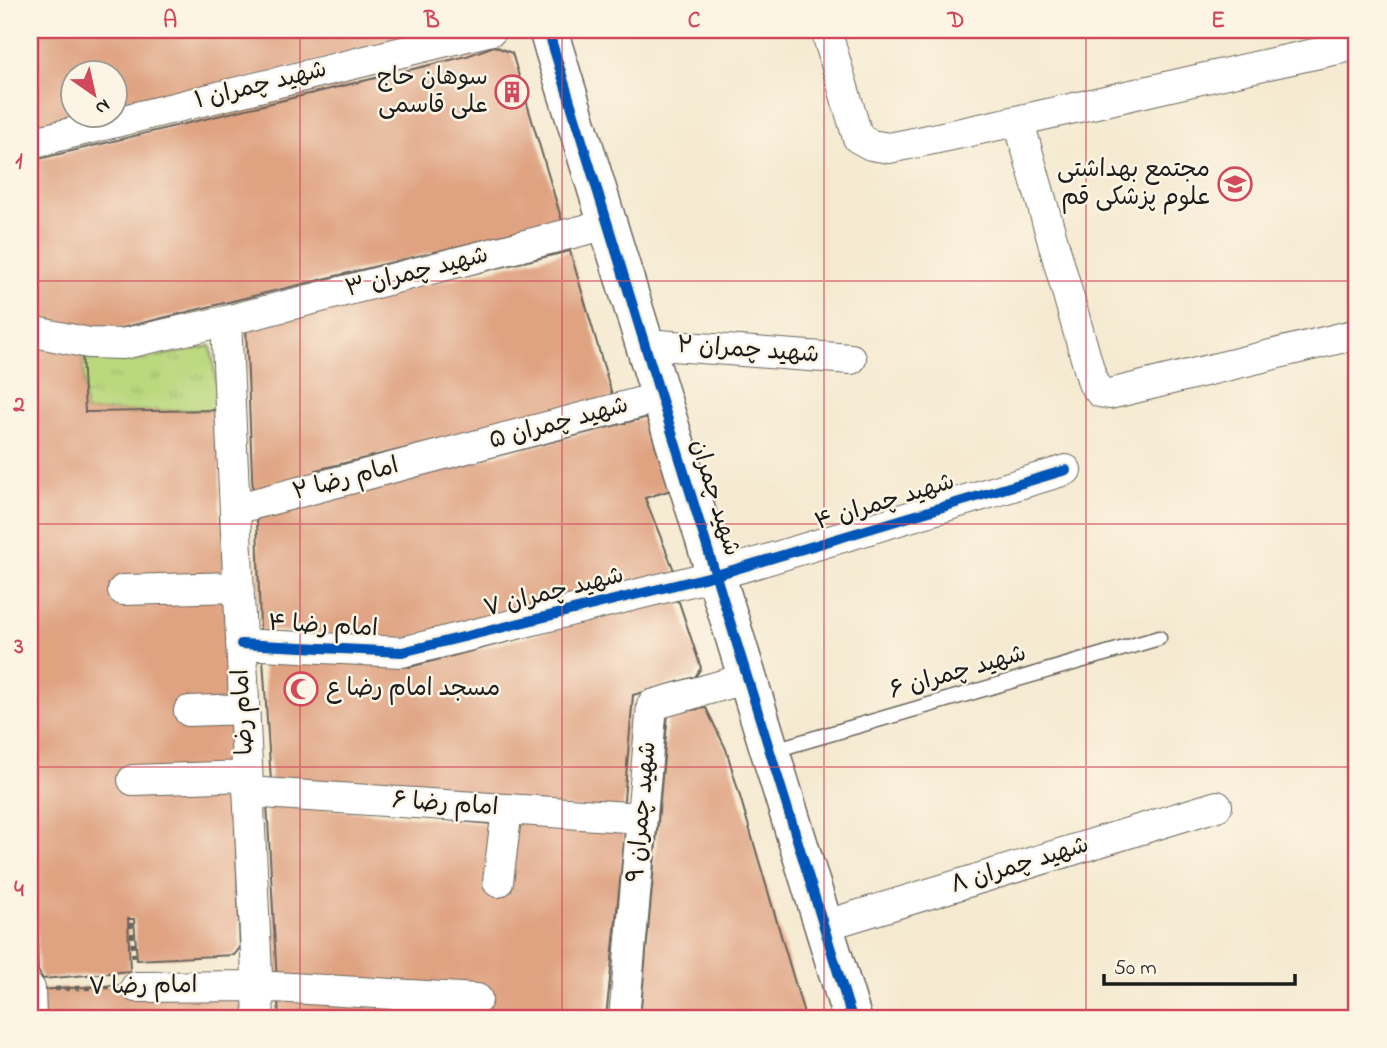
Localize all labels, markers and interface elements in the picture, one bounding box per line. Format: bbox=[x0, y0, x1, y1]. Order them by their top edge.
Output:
text: A bbox=[163, 5, 177, 38]
text: B bbox=[423, 5, 440, 38]
text: C bbox=[688, 5, 701, 38]
text: D bbox=[947, 5, 964, 38]
text: E bbox=[1211, 5, 1225, 38]
street label: شهید چمران ۱ bbox=[191, 53, 331, 119]
north arrow bbox=[60, 60, 130, 130]
place label: سوهان حاج علی قاسمی bbox=[377, 61, 488, 124]
building icon: سوهان حاج علی قاسمی bbox=[493, 73, 531, 111]
text: N bbox=[89, 91, 115, 121]
text: 1 bbox=[15, 146, 23, 179]
place label: مجتمع بهداشتی علوم پزشکی قم bbox=[1057, 153, 1210, 216]
school or university icon: مجتمع بهداشتی علوم پزشکی قم bbox=[1216, 165, 1254, 203]
street label: شهید چمران ۳ bbox=[342, 238, 492, 308]
street label: شهید چمران ۲ bbox=[676, 329, 820, 373]
text: 2 bbox=[12, 389, 25, 422]
street label: شهید چمران ۵ bbox=[485, 389, 633, 459]
street label: شهید چمران bbox=[680, 435, 748, 561]
street label: امام رضا ۲ bbox=[289, 449, 403, 511]
street label: شهید چمران ۴ bbox=[811, 465, 959, 541]
street label: شهید چمران ۷ bbox=[480, 559, 628, 627]
street label: امام رضا ۴ bbox=[267, 607, 379, 647]
text: 3 bbox=[13, 631, 24, 664]
street label: شهید چمران ۶ bbox=[885, 637, 1031, 709]
street label: امام رضا bbox=[224, 668, 264, 756]
mosque icon: مسجد امام رضا ع bbox=[282, 670, 320, 708]
place label: مسجد امام رضا ع bbox=[326, 672, 500, 707]
street label: شهید چمران ۹ bbox=[619, 740, 667, 884]
street label: امام رضا ۶ bbox=[391, 784, 499, 826]
street label: شهید چمران ۸ bbox=[946, 828, 1094, 904]
text: 4 bbox=[14, 874, 24, 907]
scale bar bbox=[1104, 943, 1294, 987]
text: 50 m bbox=[1114, 954, 1157, 984]
street label: امام رضا ۷ bbox=[88, 969, 198, 1005]

